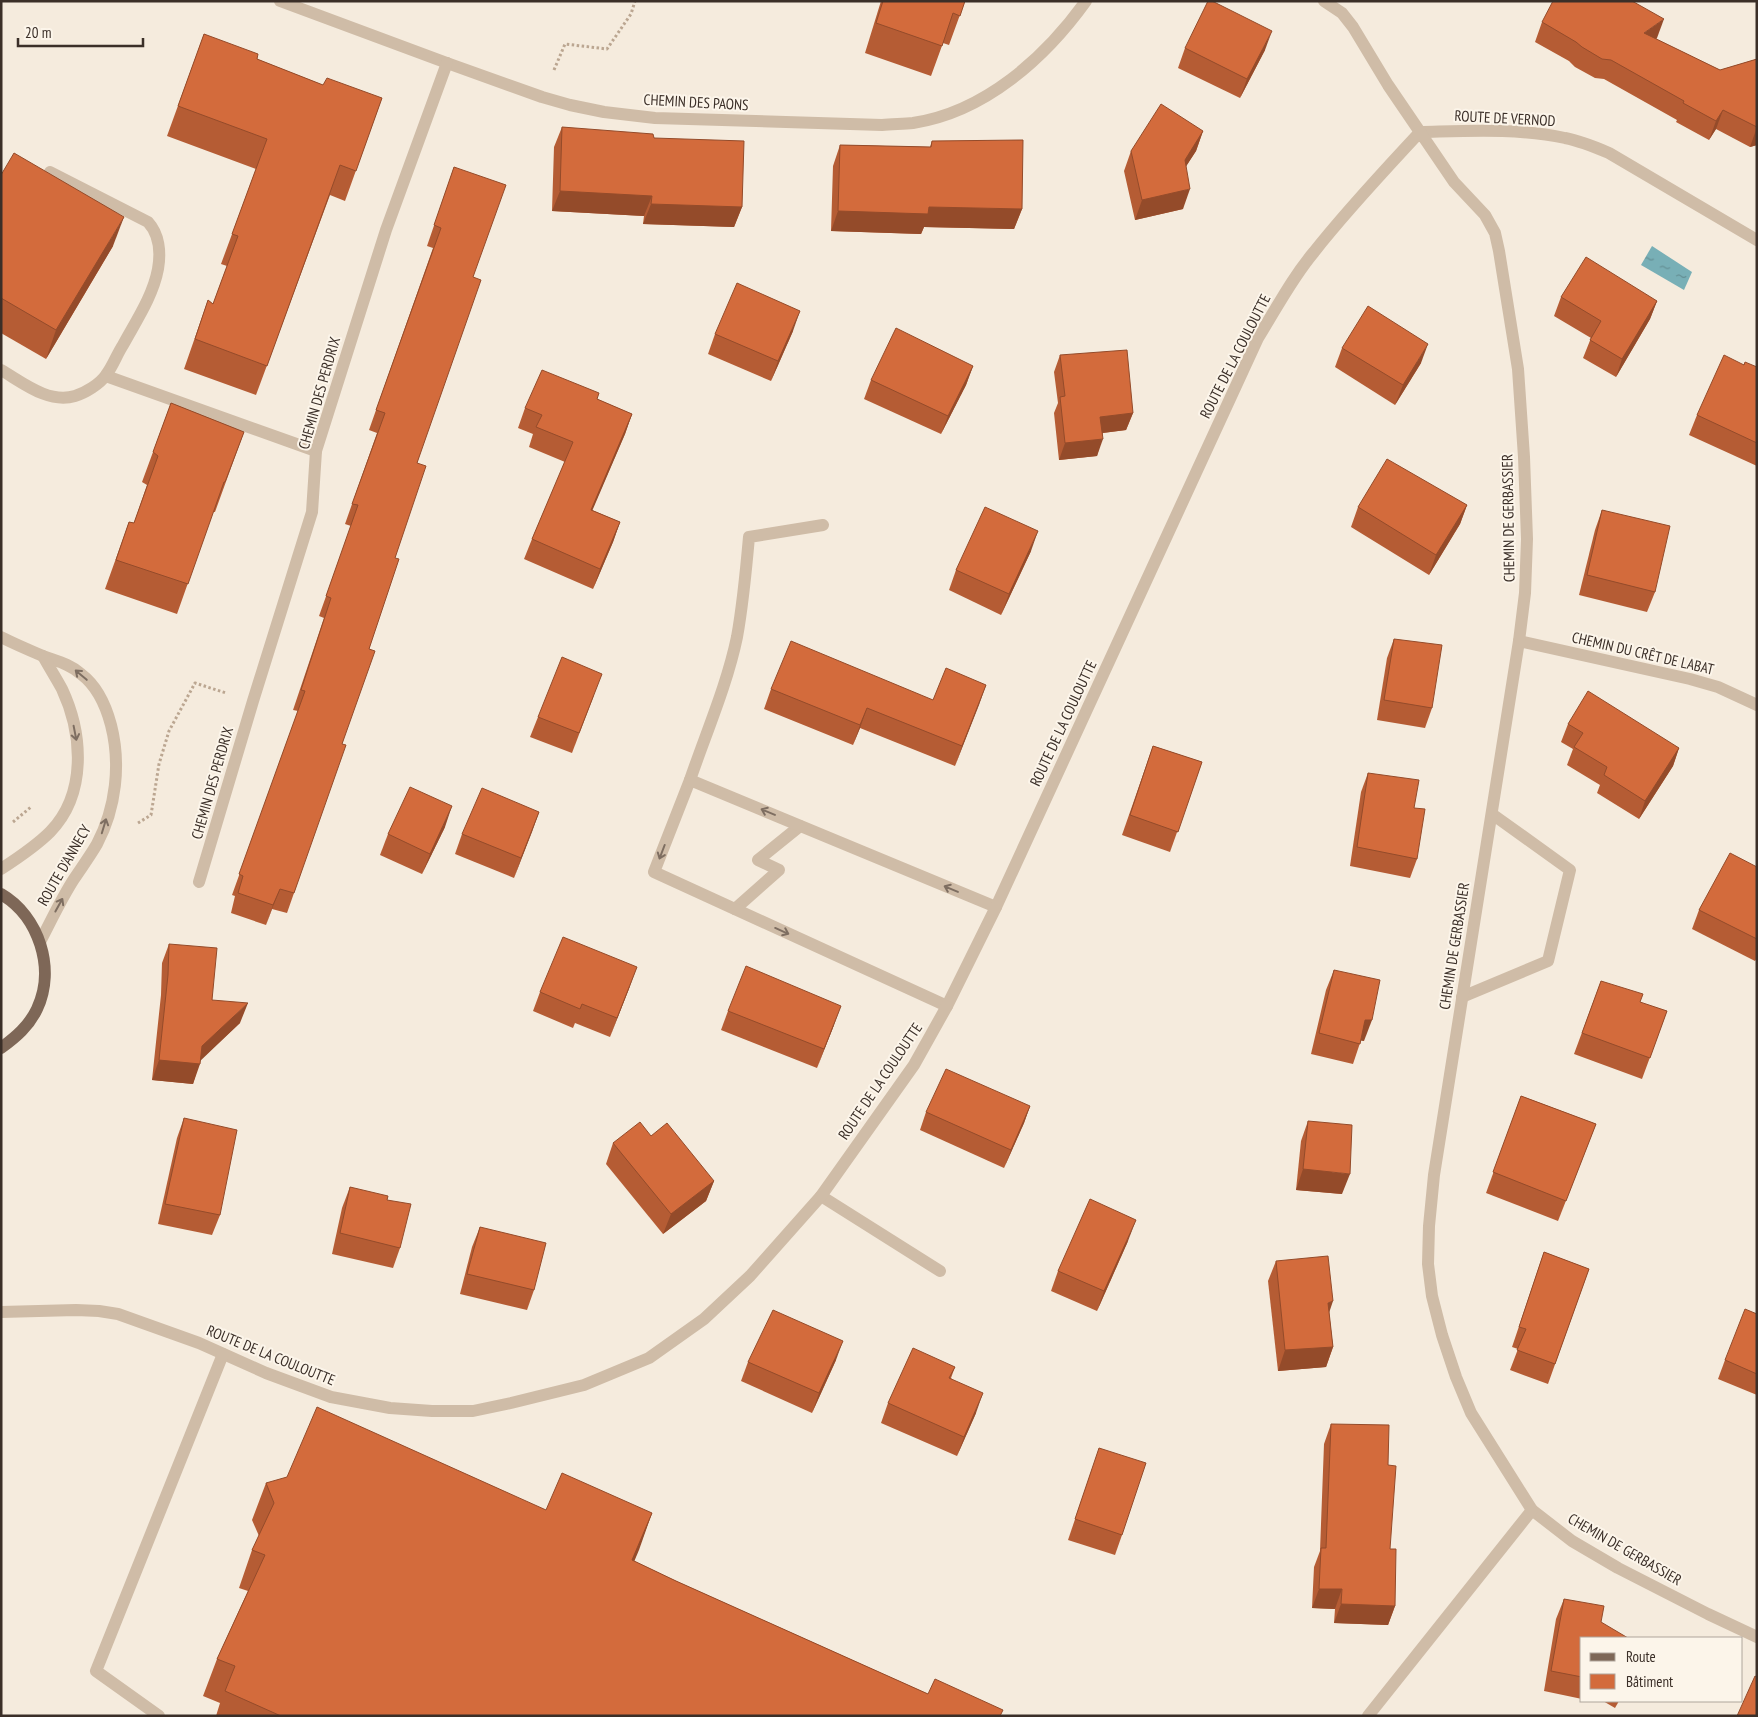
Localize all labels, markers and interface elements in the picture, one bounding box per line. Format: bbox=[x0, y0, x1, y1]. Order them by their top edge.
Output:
scale bar bbox=[18, 15, 142, 47]
text: 20 m bbox=[25, 23, 51, 42]
street label: CHEMIN DES PAONS bbox=[643, 90, 749, 114]
street label: ROUTE DE VERNOD bbox=[1454, 106, 1556, 130]
street label: ROUTE DE LA COULOUTTE bbox=[1195, 291, 1275, 421]
street label: CHEMIN DES PERDRIX bbox=[294, 334, 344, 451]
street label: CHEMIN DE GERBASSIER bbox=[1497, 454, 1519, 582]
street label: CHEMIN DU CRÊT DE LABAT bbox=[1570, 627, 1716, 679]
street label: ROUTE DE LA COULOUTTE bbox=[1025, 657, 1101, 789]
one-way arrow bbox=[75, 670, 88, 681]
one-way arrow bbox=[71, 724, 80, 740]
street label: CHEMIN DES PERDRIX bbox=[187, 724, 237, 841]
one-way arrow bbox=[761, 807, 776, 817]
one-way arrow bbox=[100, 818, 110, 834]
street label: ROUTE D'ANNECY bbox=[33, 821, 95, 909]
one-way arrow bbox=[657, 844, 666, 859]
street label: CHEMIN DE GERBASSIER bbox=[1435, 881, 1473, 1011]
one-way arrow bbox=[944, 883, 959, 893]
one-way arrow bbox=[55, 898, 65, 912]
one-way arrow bbox=[774, 926, 789, 936]
street label: ROUTE DE LA COULOUTTE bbox=[834, 1019, 926, 1143]
street label: ROUTE DE LA COULOUTTE bbox=[204, 1321, 338, 1389]
street label: CHEMIN DE GERBASSIER bbox=[1565, 1509, 1685, 1589]
legend bbox=[1580, 1637, 1743, 1702]
text: Route bbox=[1626, 1647, 1656, 1666]
text: Bâtiment bbox=[1626, 1672, 1673, 1691]

